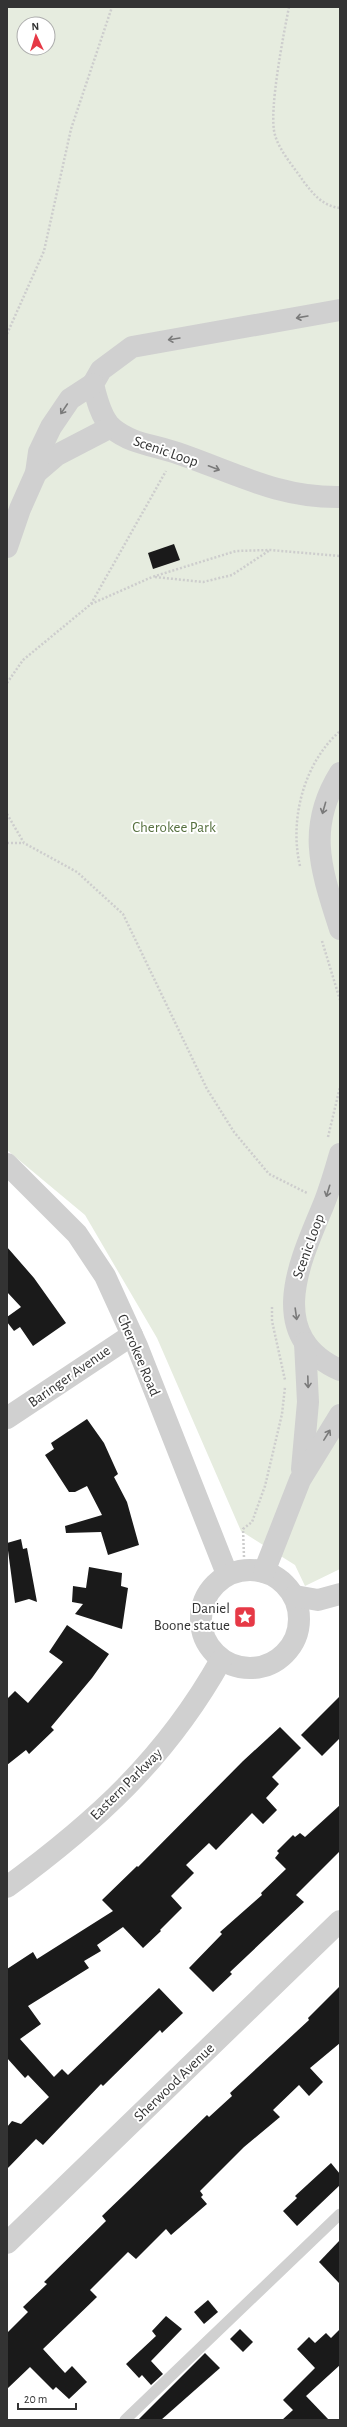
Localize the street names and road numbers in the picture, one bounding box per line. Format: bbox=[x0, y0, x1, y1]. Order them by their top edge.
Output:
street label: Scenic Loop bbox=[131, 433, 200, 470]
street label: Scenic Loop bbox=[290, 1212, 327, 1280]
street label: Cherokee Road bbox=[115, 1312, 163, 1399]
street label: Baringer Avenue bbox=[26, 1343, 113, 1410]
street label: Eastern Parkway bbox=[88, 1745, 166, 1823]
street label: Sherwood Avenue bbox=[131, 2040, 217, 2124]

